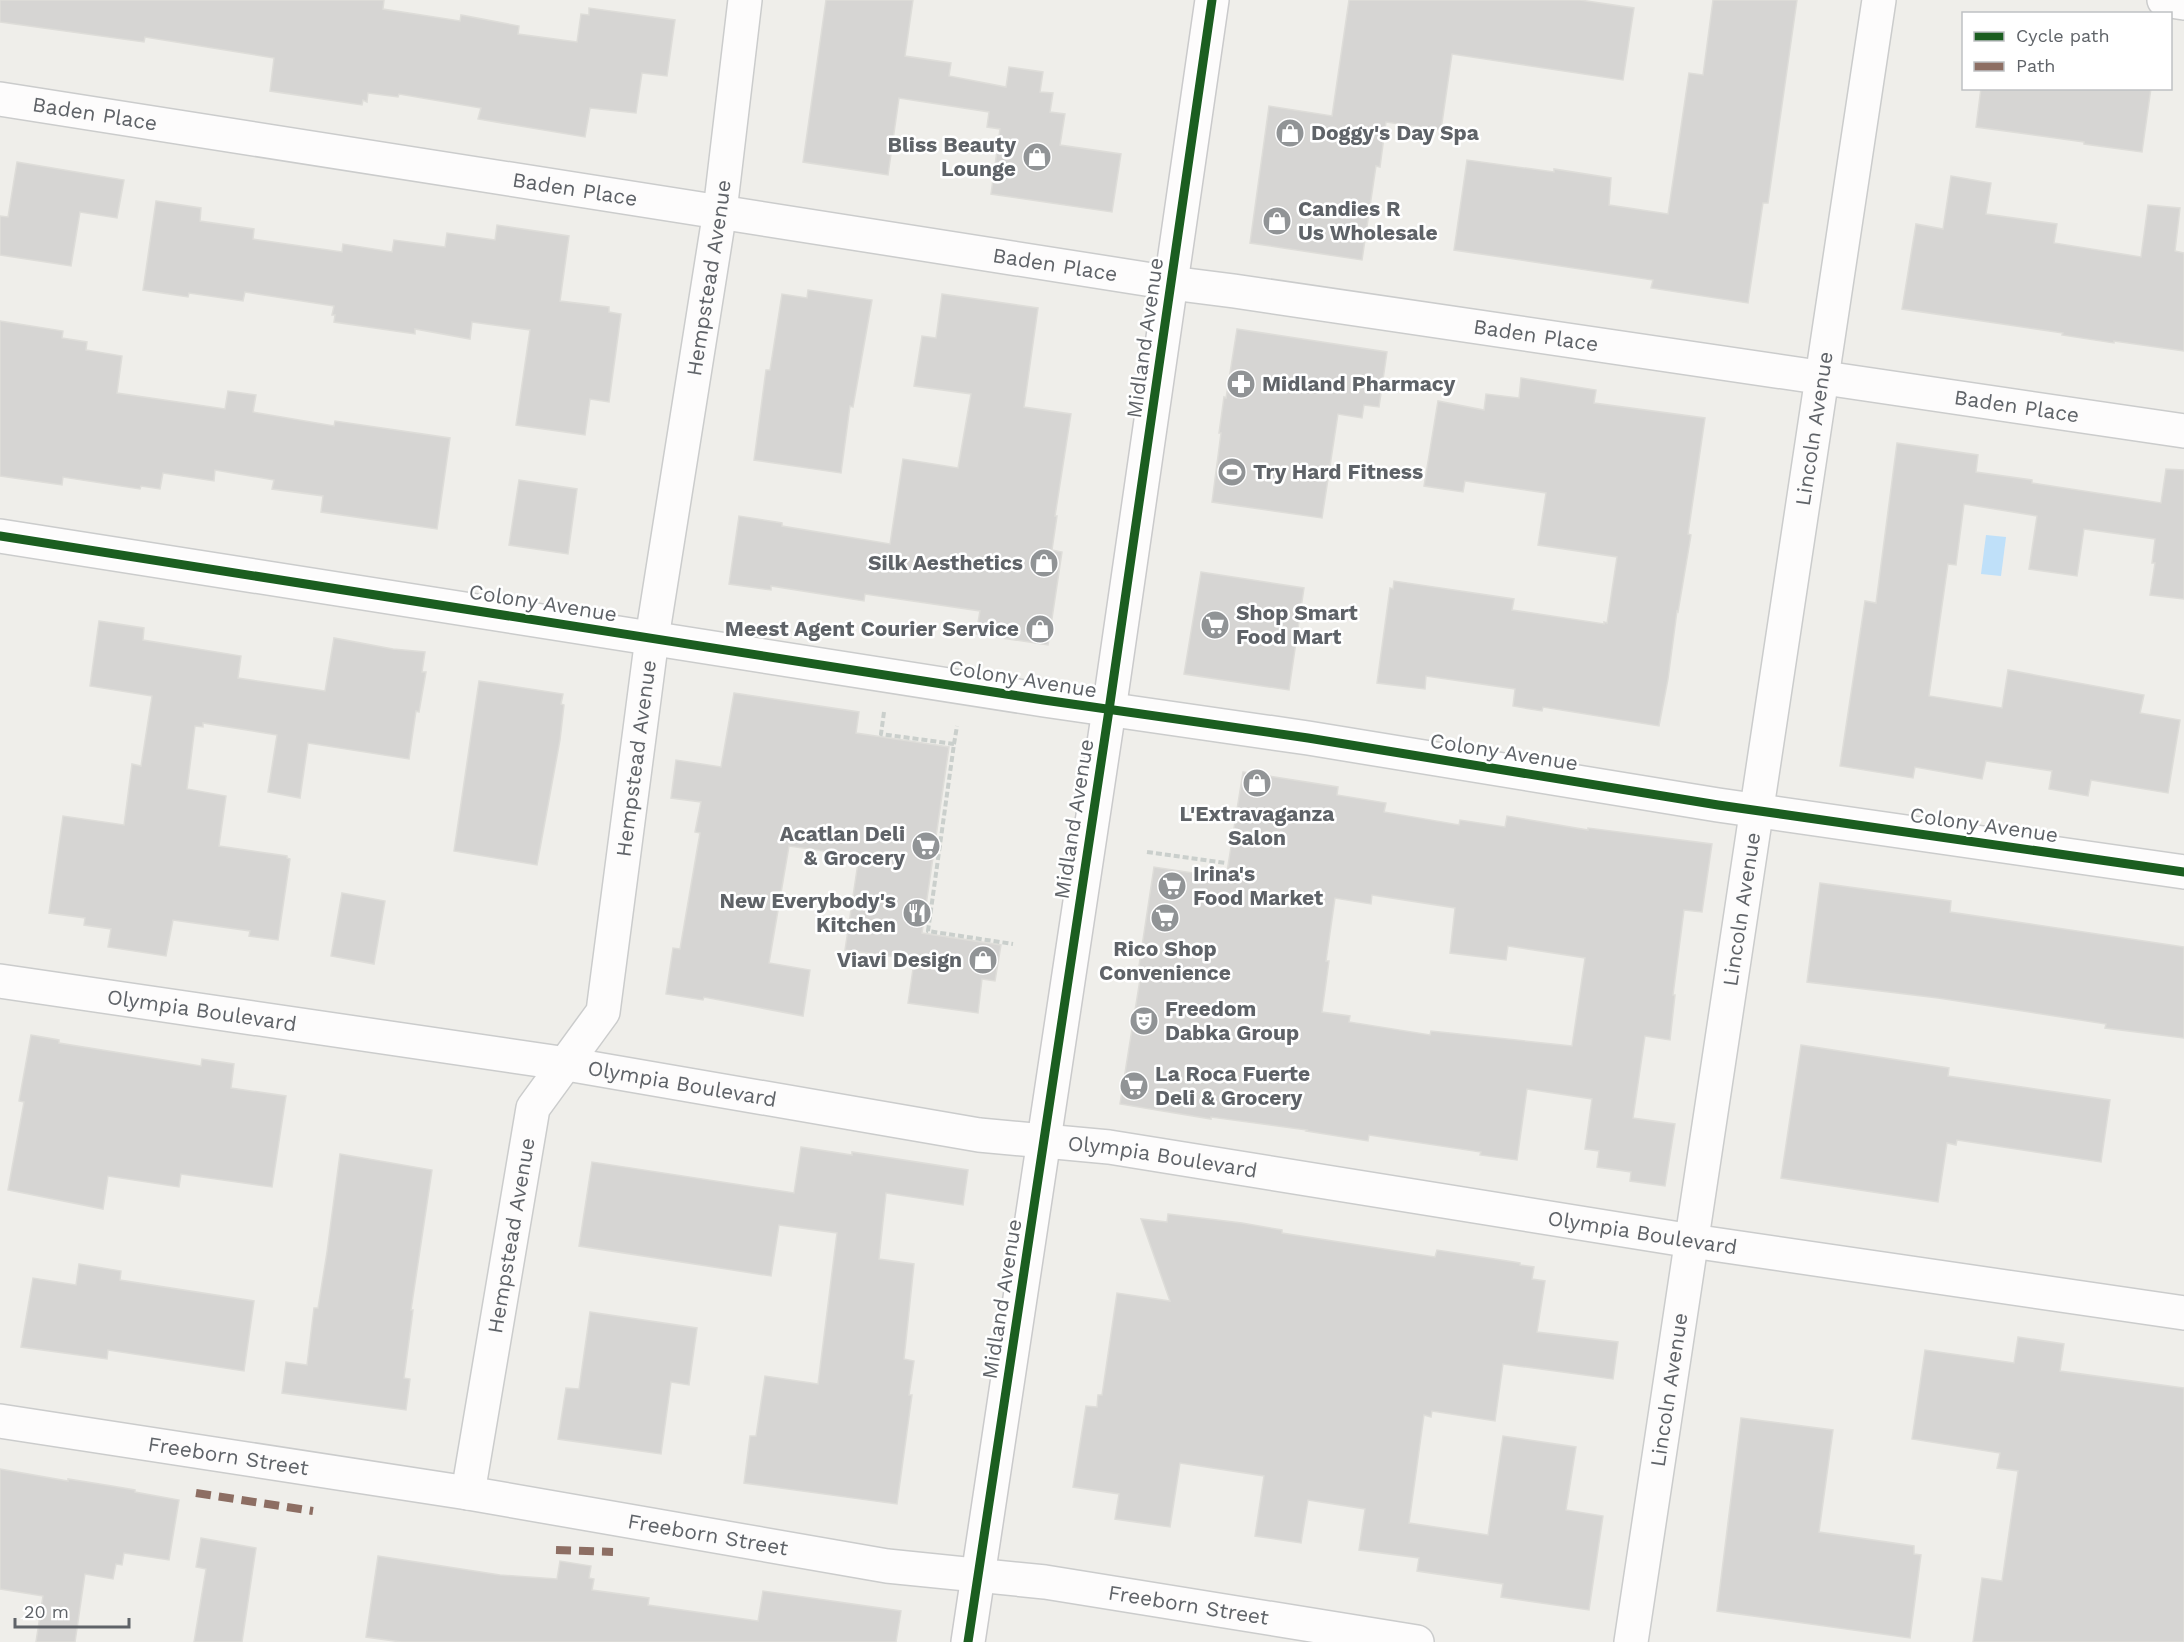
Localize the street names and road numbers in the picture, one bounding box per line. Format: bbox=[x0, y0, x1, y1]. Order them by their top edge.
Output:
street label: Baden Place bbox=[31, 91, 159, 136]
street label: Baden Place bbox=[511, 167, 639, 211]
street label: Hempstead Avenue bbox=[681, 178, 736, 378]
street label: Baden Place bbox=[991, 242, 1119, 286]
street label: Midland Avenue bbox=[1121, 256, 1168, 420]
street label: Baden Place bbox=[1472, 313, 1600, 357]
street label: Lincoln Avenue bbox=[1790, 350, 1838, 507]
street label: Baden Place bbox=[1953, 384, 2081, 427]
street label: Colony Avenue bbox=[467, 578, 619, 627]
street label: Colony Avenue bbox=[947, 654, 1099, 703]
street label: Hempstead Avenue bbox=[610, 658, 661, 858]
street label: Colony Avenue bbox=[1428, 727, 1580, 776]
street label: Midland Avenue bbox=[1049, 737, 1099, 901]
street label: Colony Avenue bbox=[1908, 802, 2060, 847]
street label: Lincoln Avenue bbox=[1717, 830, 1765, 988]
street label: Olympia Boulevard bbox=[105, 984, 298, 1036]
street label: Olympia Boulevard bbox=[586, 1055, 779, 1112]
street label: Olympia Boulevard bbox=[1067, 1130, 1259, 1183]
street label: Hempstead Avenue bbox=[482, 1136, 540, 1335]
street label: Olympia Boulevard bbox=[1546, 1205, 1739, 1259]
street label: Midland Avenue bbox=[977, 1217, 1027, 1381]
street label: Lincoln Avenue bbox=[1645, 1311, 1693, 1469]
street label: Freeborn Street bbox=[146, 1431, 311, 1480]
street label: Freeborn Street bbox=[626, 1508, 790, 1561]
street label: Freeborn Street bbox=[1107, 1579, 1271, 1630]

